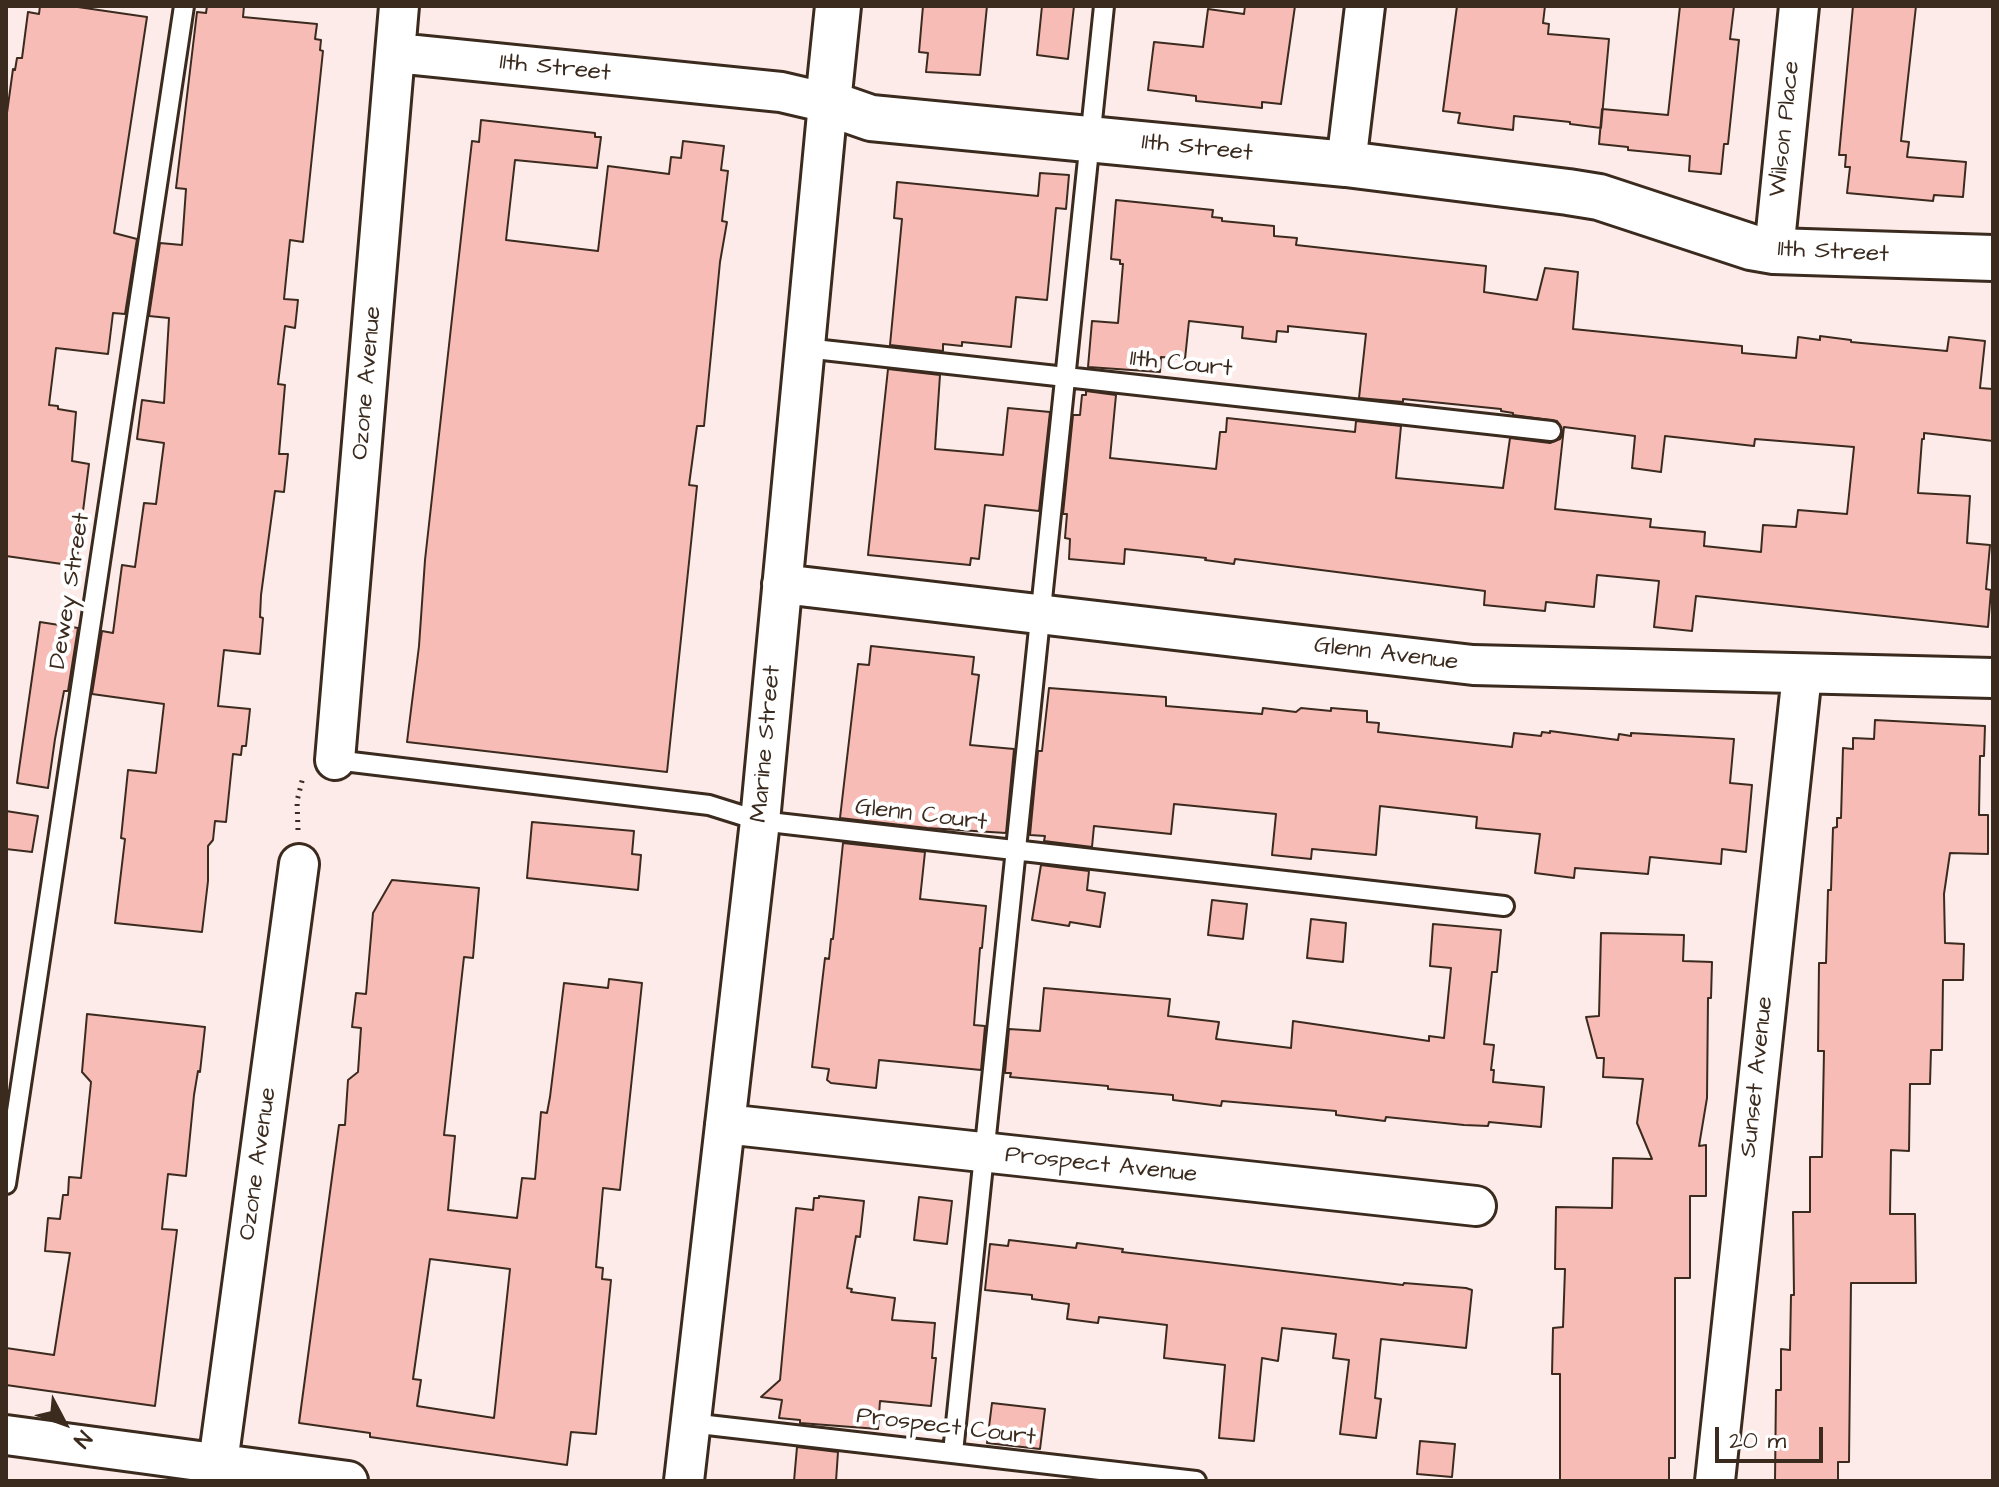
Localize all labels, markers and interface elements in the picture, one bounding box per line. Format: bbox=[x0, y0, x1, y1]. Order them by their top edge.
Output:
street label: 11th Street bbox=[498, 49, 612, 89]
street label: Wilson Place bbox=[1765, 60, 1807, 198]
street label: 11th Street bbox=[1140, 129, 1254, 169]
street label: 11th Street bbox=[1777, 236, 1889, 270]
street label: Ozone Avenue bbox=[347, 305, 389, 461]
street label: 11th Court bbox=[1128, 345, 1234, 385]
street label: Dewey Street bbox=[44, 511, 98, 671]
street label: Glenn Avenue bbox=[1312, 632, 1460, 678]
street label: Marine Street bbox=[746, 664, 788, 824]
street label: Glenn Court bbox=[853, 794, 989, 838]
street label: Sunset Avenue bbox=[1735, 995, 1781, 1159]
street label: Ozone Avenue bbox=[234, 1086, 284, 1242]
street label: Prospect Avenue bbox=[1004, 1142, 1198, 1190]
north arrow bbox=[24, 1383, 104, 1463]
street label: Prospect Court bbox=[855, 1403, 1037, 1453]
scale bar bbox=[1719, 1411, 1827, 1461]
text: N bbox=[66, 1424, 99, 1454]
text: 20 m bbox=[1729, 1424, 1786, 1458]

